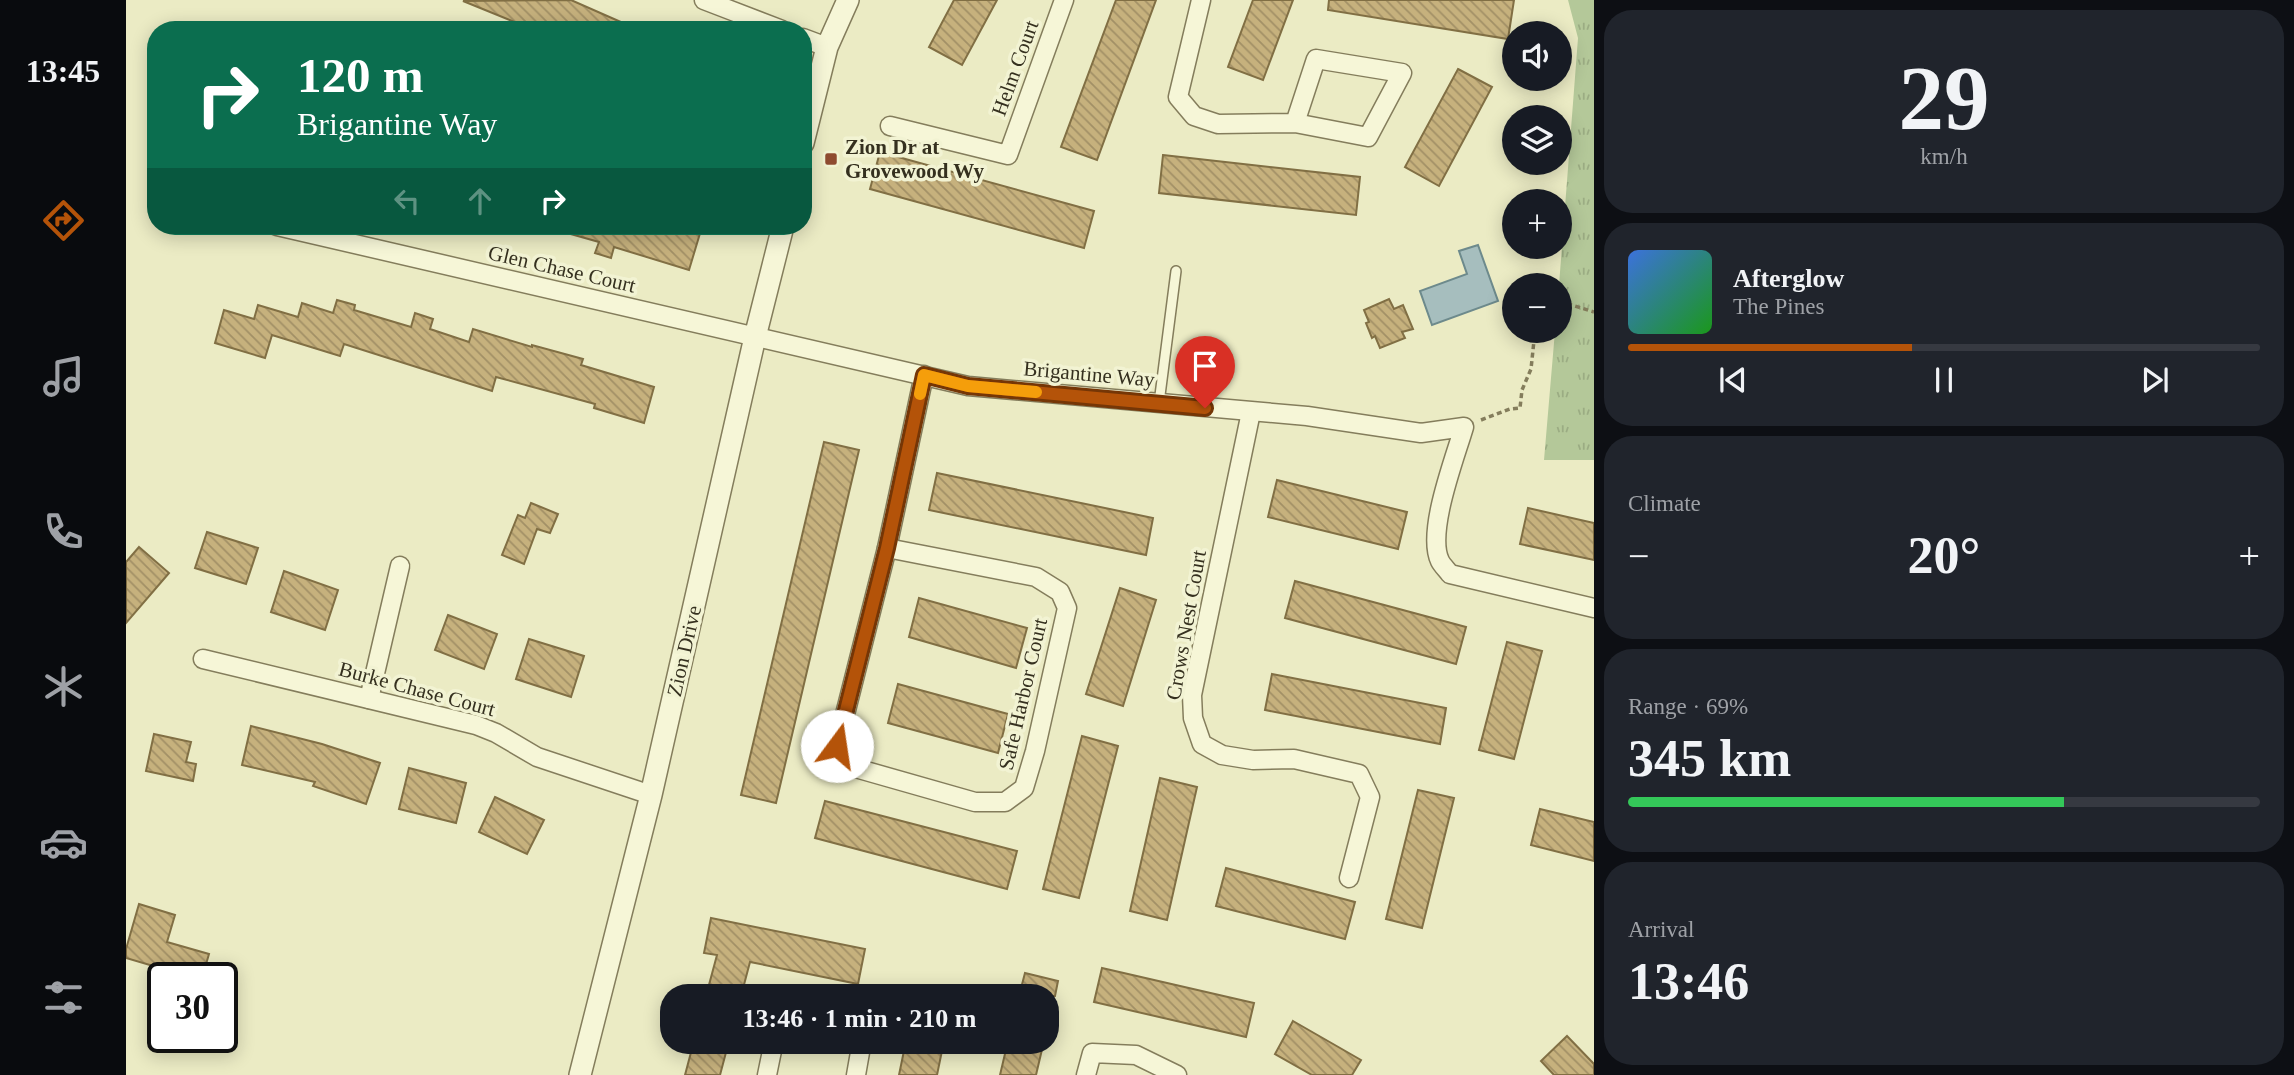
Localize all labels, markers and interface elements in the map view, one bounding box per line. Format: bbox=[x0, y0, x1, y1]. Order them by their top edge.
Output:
street label: Helm Court bbox=[987, 17, 1043, 119]
map controls bbox=[1502, 21, 1572, 343]
button: sound bbox=[1502, 21, 1572, 91]
text: 120 m bbox=[297, 48, 424, 103]
text: 29 bbox=[1899, 48, 1990, 149]
icon: right bbox=[182, 49, 273, 140]
text: 13:45 bbox=[26, 53, 100, 89]
button: layers bbox=[1502, 105, 1572, 175]
text: Brigantine Way bbox=[297, 106, 497, 142]
place label: Zion Dr at Grovewood Wy bbox=[845, 135, 985, 183]
text: km/h bbox=[1920, 144, 1968, 169]
marker: Zion Dr at Grovewood Wy bbox=[823, 151, 839, 167]
icon: left bbox=[388, 182, 426, 220]
icon: ahead bbox=[461, 182, 499, 220]
icon: right bbox=[534, 182, 572, 220]
button: + bbox=[1502, 189, 1572, 259]
icon: directions bbox=[39, 196, 88, 245]
street label: Glen Chase Court bbox=[486, 240, 638, 298]
text: Afterglow bbox=[1733, 264, 1844, 293]
button: − bbox=[1502, 273, 1572, 343]
text: The Pines bbox=[1733, 294, 1824, 319]
pin bbox=[1175, 336, 1235, 408]
icon: arrive bbox=[1186, 347, 1224, 385]
icon: music bbox=[39, 352, 88, 401]
street label: Brigantine Way bbox=[1022, 356, 1156, 392]
icon: previous bbox=[1714, 361, 1752, 399]
icon: pause bbox=[1925, 361, 1963, 399]
icon: next bbox=[2136, 361, 2174, 399]
text: Climate bbox=[1628, 491, 1701, 516]
icon: phone bbox=[39, 507, 88, 556]
text: 20° bbox=[1908, 527, 1980, 584]
text: − bbox=[1628, 535, 1649, 577]
text: + bbox=[2239, 535, 2260, 577]
street label: Crows Nest Court bbox=[1161, 548, 1211, 702]
street label: Zion Drive bbox=[662, 603, 706, 699]
street label: Safe Harbor Court bbox=[994, 616, 1052, 772]
street label: Burke Chase Court bbox=[336, 657, 498, 721]
icon: climate bbox=[39, 662, 88, 711]
text: Range · 69% bbox=[1628, 694, 1748, 719]
position arrow bbox=[800, 709, 874, 783]
text: 345 km bbox=[1628, 730, 1791, 787]
icon: car bbox=[39, 818, 88, 867]
text: Arrival bbox=[1628, 917, 1694, 942]
text: 13:46 bbox=[1628, 953, 1749, 1010]
speed limit sign: 30 bbox=[147, 962, 238, 1053]
icon: filters bbox=[39, 973, 88, 1022]
text: 13:46 · 1 min · 210 m bbox=[743, 1004, 977, 1033]

